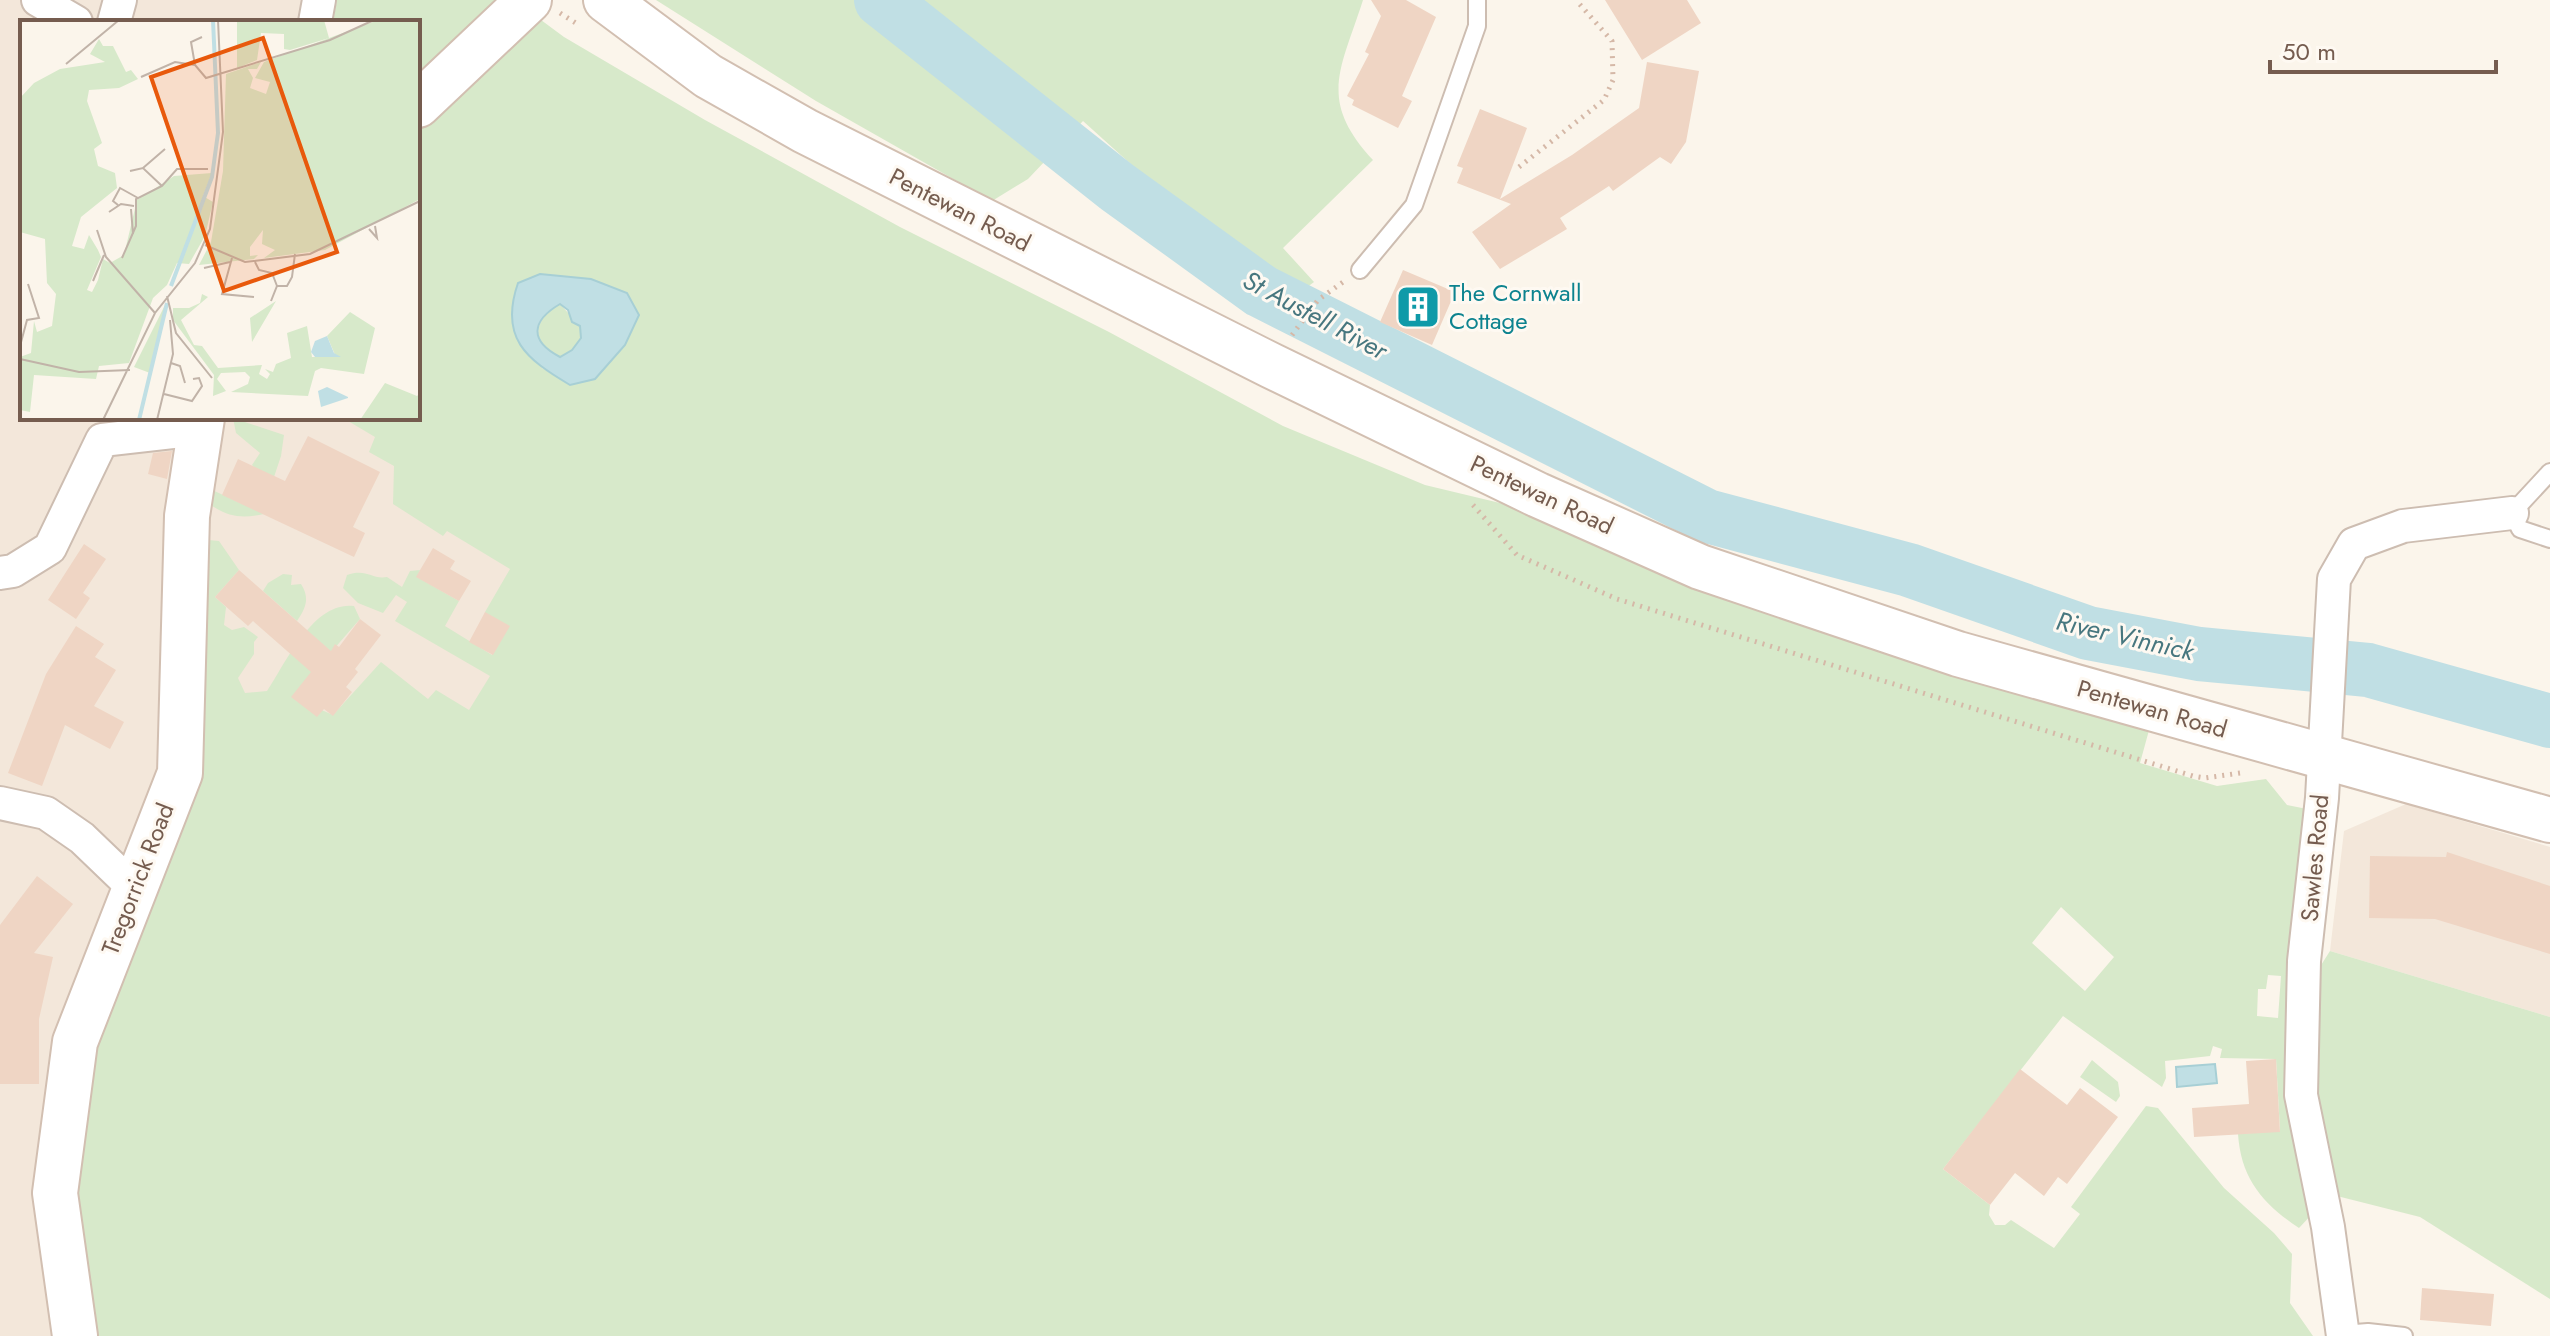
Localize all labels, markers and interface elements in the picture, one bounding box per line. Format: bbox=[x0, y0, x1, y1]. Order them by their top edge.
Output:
inset map bbox=[20, 20, 420, 420]
scale bar bbox=[2270, 24, 2496, 74]
text: 50 m bbox=[2282, 34, 2336, 69]
street label: Pentewan Road bbox=[883, 159, 1037, 260]
water label: St Austell River bbox=[1236, 261, 1395, 370]
place label: The Cornwall Cottage bbox=[1449, 275, 1581, 338]
building icon: The Cornwall Cottage bbox=[1394, 283, 1442, 331]
street label: Pentewan Road bbox=[1465, 446, 1620, 543]
water label: River Vinnick bbox=[2052, 602, 2199, 671]
street label: Pentewan Road bbox=[2073, 670, 2231, 747]
street label: Sawles Road bbox=[2292, 793, 2337, 923]
street label: Tregorrick Road bbox=[93, 798, 183, 960]

